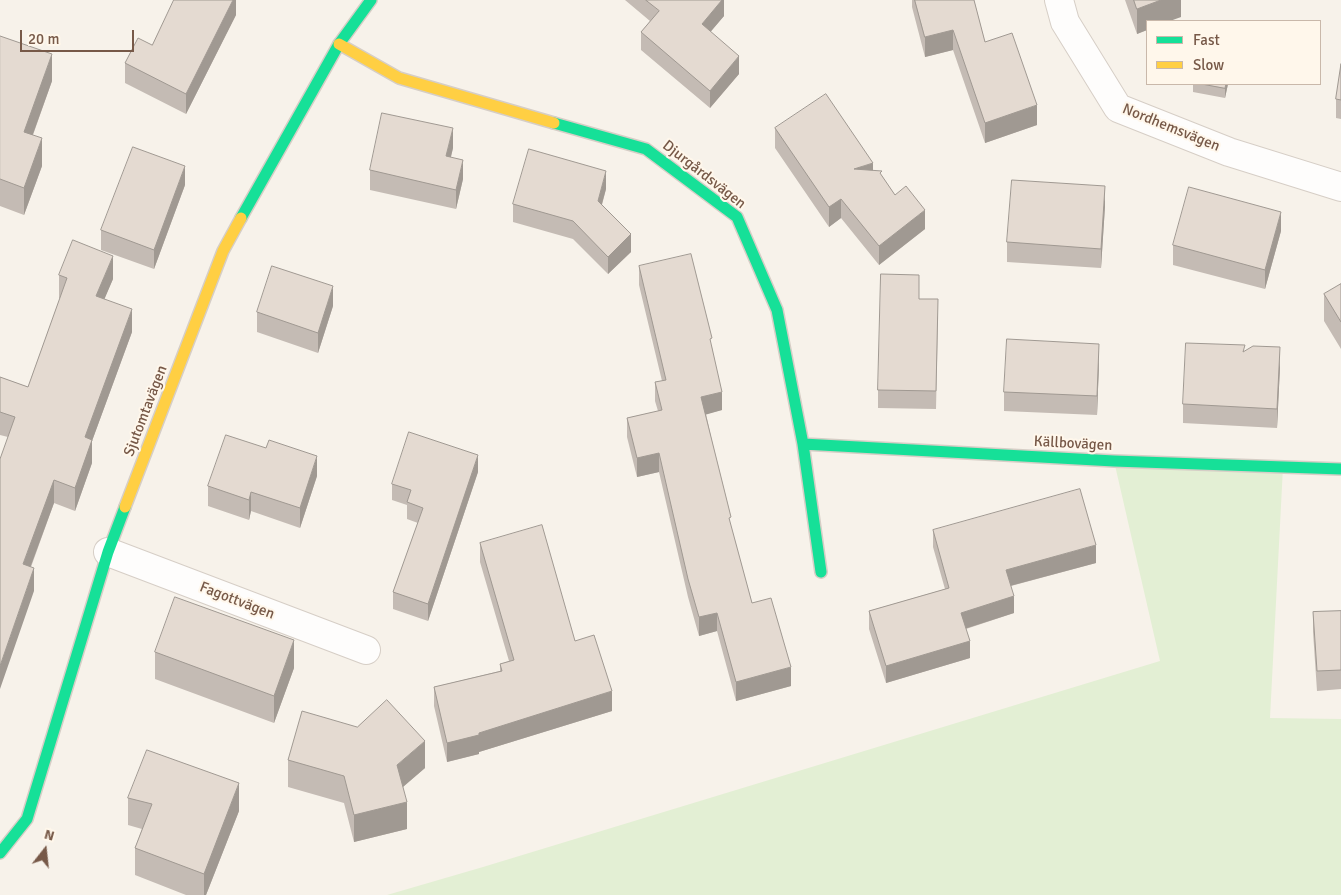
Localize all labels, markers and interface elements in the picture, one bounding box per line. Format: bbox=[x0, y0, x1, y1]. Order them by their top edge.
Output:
scale bar bbox=[22, 20, 136, 52]
legend bbox=[1146, 20, 1321, 85]
text: 20 m bbox=[28, 30, 59, 48]
text: Fast bbox=[1193, 31, 1220, 49]
text: Slow bbox=[1193, 56, 1224, 74]
street label: Nordhemsvägen bbox=[1120, 100, 1222, 156]
street label: Djurgårdsvägen bbox=[659, 137, 749, 213]
street label: Sjutomtavägen bbox=[120, 363, 172, 459]
street label: Källbovägen bbox=[1033, 433, 1113, 455]
street label: Fagottvägen bbox=[197, 578, 277, 624]
north arrow bbox=[20, 825, 70, 875]
text: N bbox=[42, 826, 56, 845]

